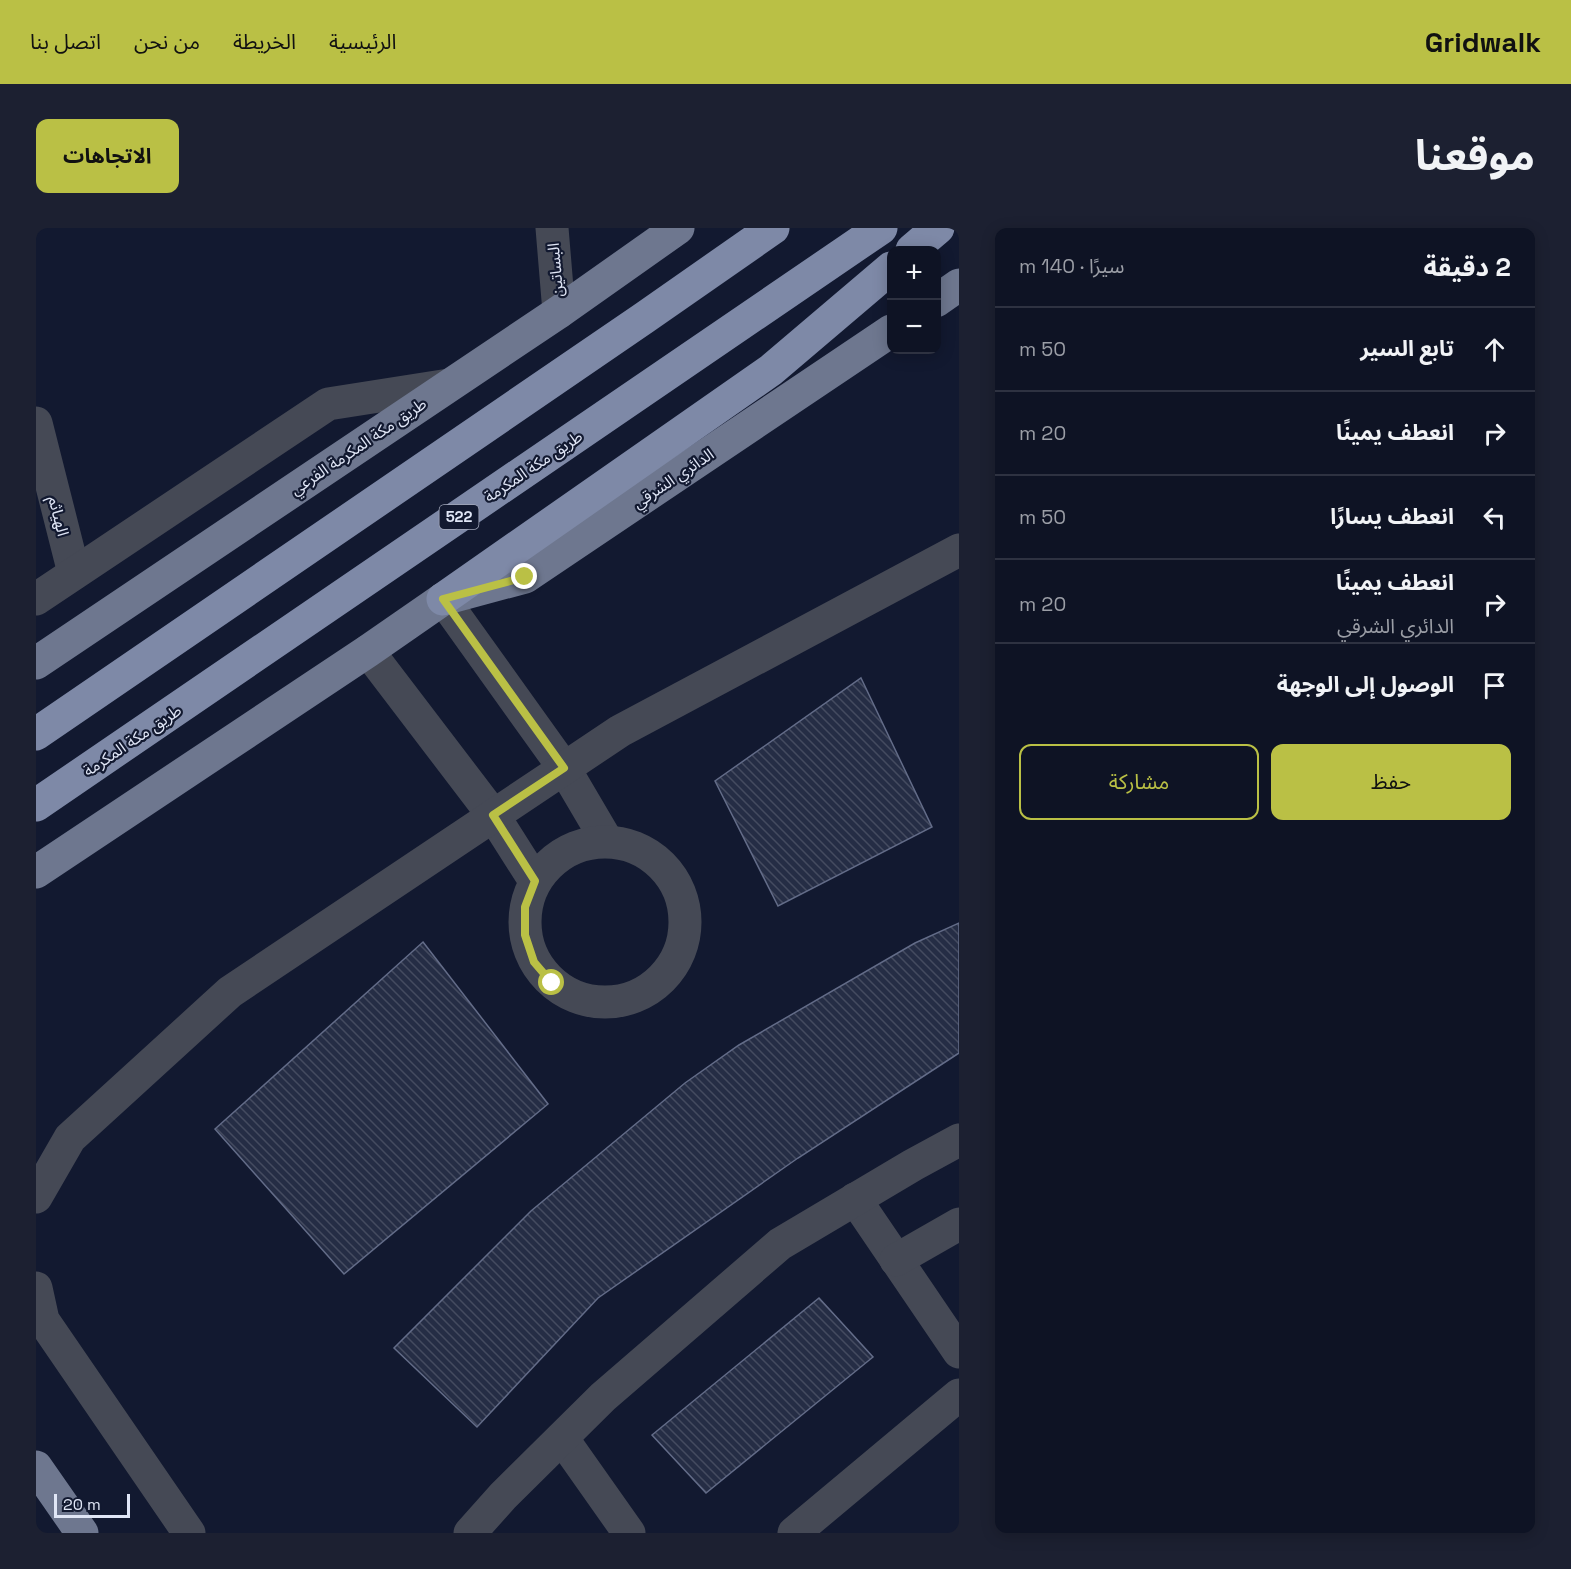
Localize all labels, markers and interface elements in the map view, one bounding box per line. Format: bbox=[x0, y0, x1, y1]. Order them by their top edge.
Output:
text: Gridwalk bbox=[1425, 24, 1541, 60]
text: اتصل بنا bbox=[30, 28, 101, 55]
text: من نحن bbox=[134, 28, 200, 55]
text: الخريطة bbox=[233, 28, 296, 55]
text: الرئيسية bbox=[329, 28, 396, 55]
button: الاتجاهات bbox=[36, 119, 179, 193]
text: موقعنا bbox=[1415, 129, 1535, 182]
street label: البساتين bbox=[543, 242, 568, 298]
map controls bbox=[887, 246, 941, 354]
button: + bbox=[887, 246, 941, 300]
text: 2 دقيقة bbox=[1424, 250, 1511, 284]
text: سيرًا · 140 m bbox=[1019, 253, 1124, 279]
button: − bbox=[887, 300, 941, 354]
icon: ahead bbox=[1478, 333, 1511, 366]
text: تابع السير bbox=[1360, 334, 1454, 362]
text: 50 m bbox=[1019, 336, 1066, 362]
street label: طريق مكة المكرمة الفرعي bbox=[286, 393, 432, 501]
icon: right bbox=[1478, 417, 1511, 450]
text: انعطف يمينًا bbox=[1336, 418, 1454, 446]
text: 20 m bbox=[1019, 420, 1066, 446]
street label: طريق مكة المكرمة bbox=[480, 426, 587, 507]
street label: الدائري الشرقي bbox=[629, 444, 719, 515]
street label: الهياثم bbox=[41, 494, 74, 539]
icon: left bbox=[1478, 501, 1511, 534]
text: انعطف يسارًا bbox=[1330, 502, 1454, 530]
text: 50 m bbox=[1019, 504, 1066, 530]
road number: 522 bbox=[440, 505, 478, 529]
route end bbox=[511, 563, 537, 589]
text: انعطف يمينًا bbox=[1336, 568, 1454, 596]
icon: right bbox=[1478, 588, 1511, 621]
text: 20 m bbox=[1019, 591, 1066, 617]
text: الدائري الشرقي bbox=[1337, 613, 1454, 639]
icon: arrive bbox=[1478, 669, 1511, 702]
text: الوصول إلى الوجهة bbox=[1277, 670, 1454, 698]
street label: طريق مكة المكرمة bbox=[79, 700, 186, 781]
button: مشاركة bbox=[1019, 744, 1259, 820]
button: حفظ bbox=[1271, 744, 1511, 820]
route start bbox=[538, 969, 564, 995]
scale bar bbox=[54, 1491, 130, 1518]
text: 20 m bbox=[63, 1494, 101, 1515]

